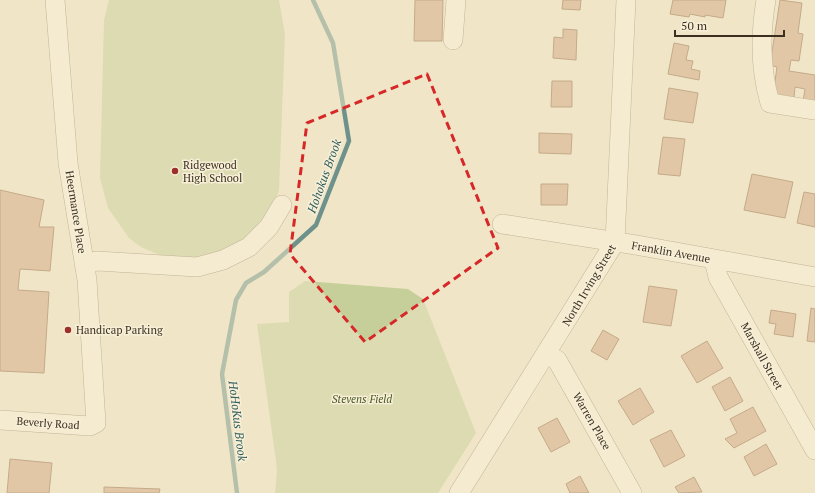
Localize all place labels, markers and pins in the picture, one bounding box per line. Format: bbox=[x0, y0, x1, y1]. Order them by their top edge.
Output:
place label: Ridgewood High School bbox=[183, 158, 242, 185]
marker: Ridgewood High School bbox=[170, 166, 180, 176]
place label: Handicap Parking bbox=[76, 323, 163, 337]
marker: Handicap Parking bbox=[63, 325, 73, 335]

